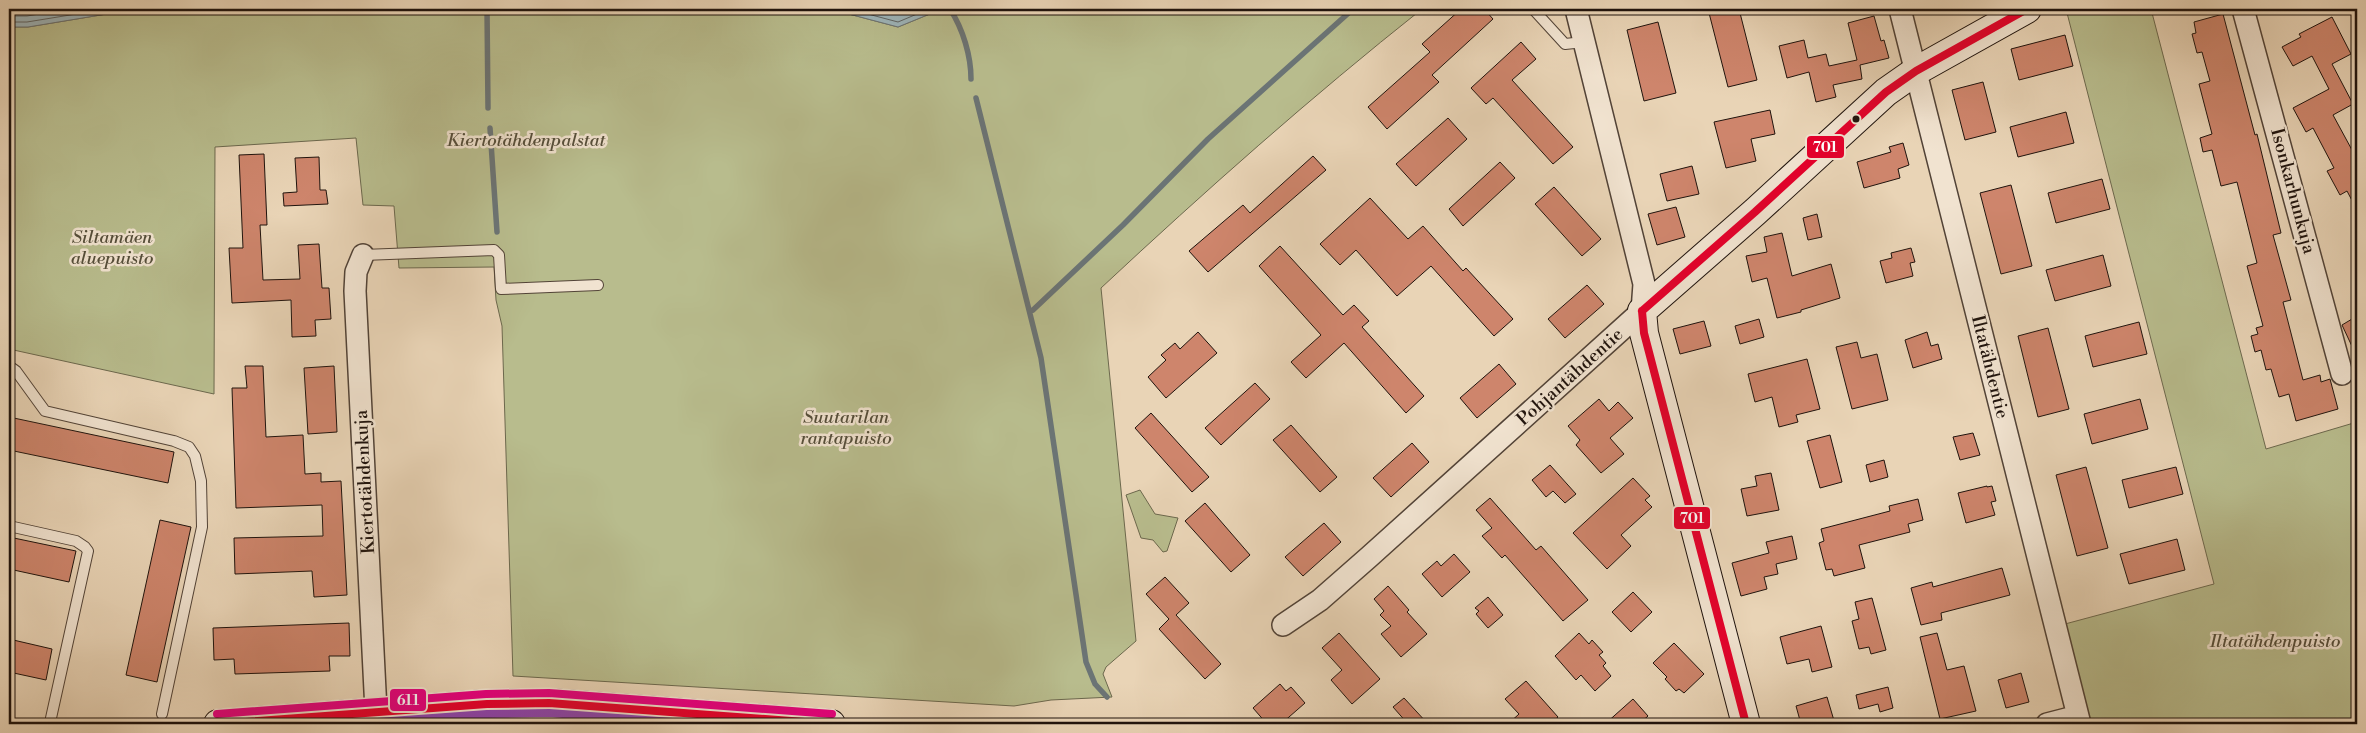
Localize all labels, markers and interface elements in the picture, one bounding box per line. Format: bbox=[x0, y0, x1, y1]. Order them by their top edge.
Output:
unlabelled marker bbox=[1851, 114, 1861, 124]
street label: Isonkarhunkuja bbox=[2265, 126, 2321, 257]
park label: Kiertotähdenpalstat bbox=[447, 129, 606, 152]
line badge: 701 bbox=[1806, 135, 1845, 159]
text: 701 bbox=[1813, 139, 1837, 157]
park label: Siltamäen aluepuisto bbox=[71, 226, 153, 270]
street label: Iltatähdentie bbox=[1966, 313, 2014, 421]
street label: Pohjantähdentie bbox=[1512, 323, 1628, 431]
park label: Suutarilan rantapuisto bbox=[800, 406, 892, 450]
street label: Kiertotähdenkuja bbox=[350, 408, 380, 555]
line badge: 701 bbox=[1673, 506, 1711, 530]
text: 701 bbox=[1680, 510, 1704, 528]
park label: Iltatähdenpuisto bbox=[2209, 630, 2340, 653]
line badge: 611 bbox=[389, 688, 427, 712]
text: 611 bbox=[397, 692, 419, 710]

